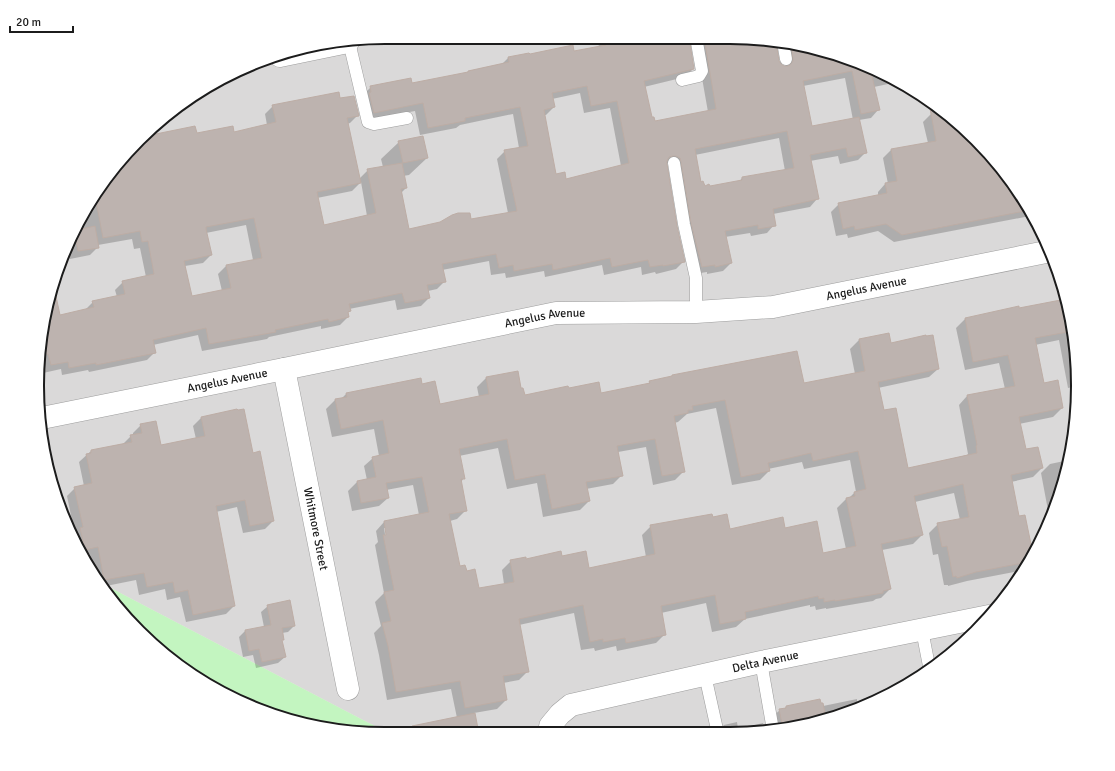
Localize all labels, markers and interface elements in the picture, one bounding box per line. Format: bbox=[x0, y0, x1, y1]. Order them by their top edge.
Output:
scale bar bbox=[10, 8, 73, 34]
text: 20 m bbox=[16, 15, 41, 30]
street label: Angelus Avenue bbox=[825, 273, 908, 304]
street label: Angelus Avenue bbox=[503, 306, 585, 331]
street label: Angelus Avenue bbox=[186, 366, 269, 396]
street label: Whitmore Street bbox=[300, 486, 331, 572]
street label: Delta Avenue bbox=[731, 648, 800, 676]

